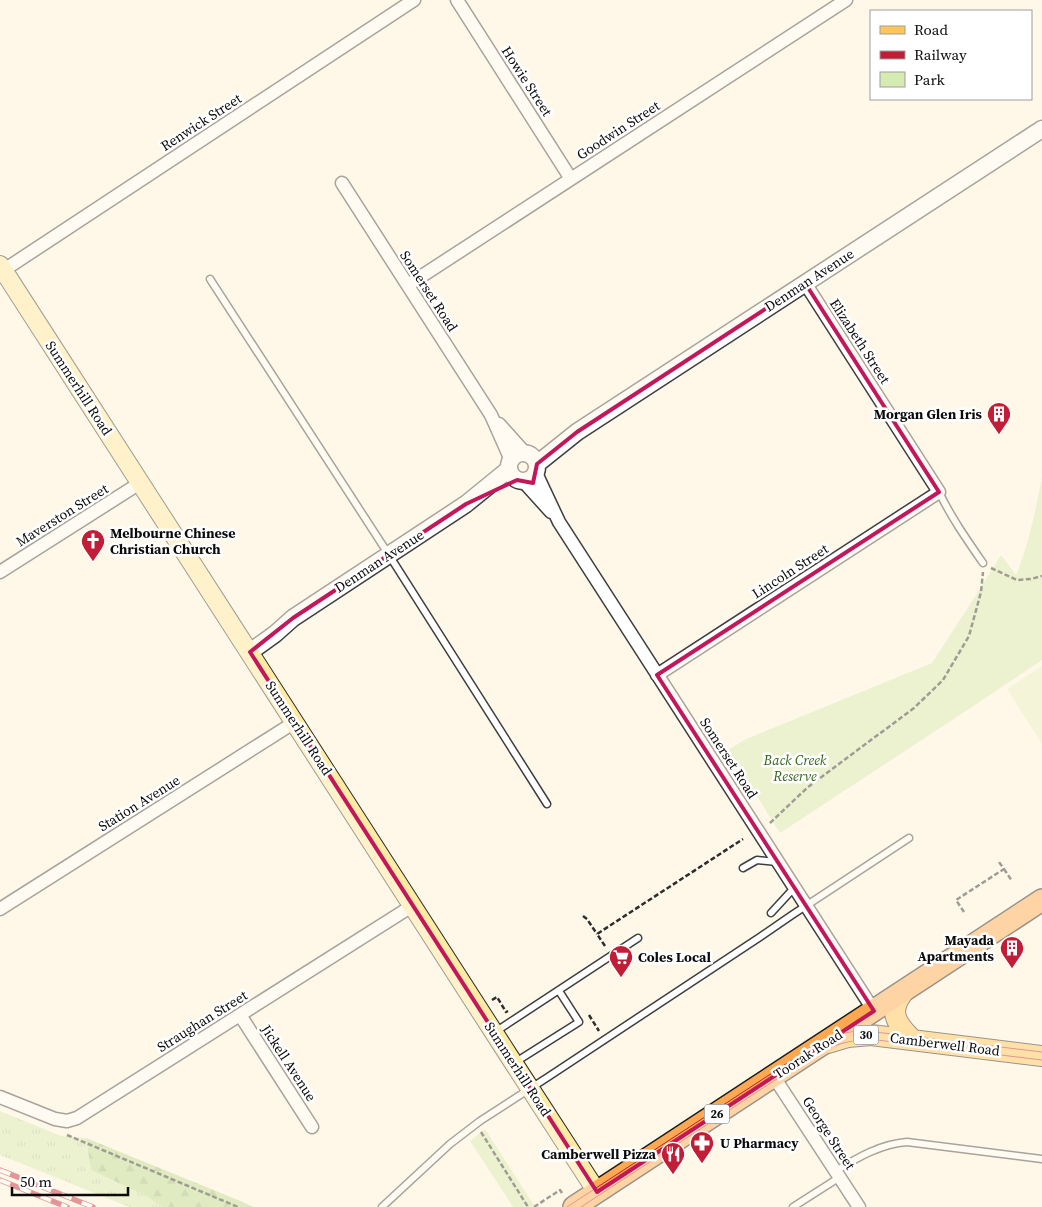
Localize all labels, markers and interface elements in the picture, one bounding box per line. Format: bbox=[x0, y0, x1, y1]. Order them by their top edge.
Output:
legend bbox=[870, 10, 1032, 100]
text: Road bbox=[914, 19, 948, 40]
street label: Howie Street bbox=[497, 42, 557, 120]
text: Railway bbox=[914, 44, 967, 65]
text: Park bbox=[914, 69, 946, 90]
street label: Renwick Street bbox=[157, 88, 246, 156]
street label: Goodwin Street bbox=[572, 95, 664, 164]
street label: Denman Avenue bbox=[760, 244, 858, 316]
street label: Somerset Road bbox=[395, 246, 463, 336]
street label: Elizabeth Street bbox=[825, 294, 895, 388]
street label: Summerhill Road bbox=[41, 337, 117, 439]
building icon: Morgan Glen Iris bbox=[986, 401, 1012, 435]
place label: Morgan Glen Iris bbox=[874, 404, 983, 424]
street label: Maverston Street bbox=[12, 478, 112, 551]
place label: Melbourne Chinese Christian Church bbox=[110, 523, 236, 559]
street label: Denman Avenue bbox=[330, 525, 428, 597]
church icon: Melbourne Chinese Christian Church bbox=[80, 528, 106, 562]
street label: Lincoln Street bbox=[748, 539, 833, 603]
street label: Summerhill Road bbox=[261, 677, 337, 779]
street label: Somerset Road bbox=[695, 713, 763, 803]
park label: Back Creek Reserve bbox=[763, 750, 827, 786]
street label: Station Avenue bbox=[94, 770, 184, 836]
place label: Mayada Apartments bbox=[917, 930, 995, 966]
building icon: Mayada Apartments bbox=[999, 935, 1025, 969]
supermarket icon: Coles Local bbox=[608, 944, 634, 978]
place label: Coles Local bbox=[638, 947, 711, 967]
street label: Straughan Street bbox=[153, 985, 251, 1057]
street label: Summerhill Road bbox=[480, 1018, 556, 1120]
street label: Jickell Avenue bbox=[256, 1020, 321, 1105]
street label: Toorak Road bbox=[770, 1024, 846, 1084]
road number: 30 bbox=[854, 1026, 878, 1044]
street label: Camberwell Road bbox=[889, 1027, 1001, 1061]
street label: George Street bbox=[798, 1092, 860, 1174]
road number: 26 bbox=[704, 1104, 730, 1124]
pharmacy icon: U Pharmacy bbox=[689, 1130, 715, 1164]
place label: U Pharmacy bbox=[720, 1133, 799, 1153]
restaurant icon: Camberwell Pizza bbox=[660, 1141, 686, 1175]
place label: Camberwell Pizza bbox=[541, 1144, 657, 1164]
scale bar bbox=[12, 1164, 129, 1196]
text: 50 m bbox=[20, 1171, 52, 1192]

